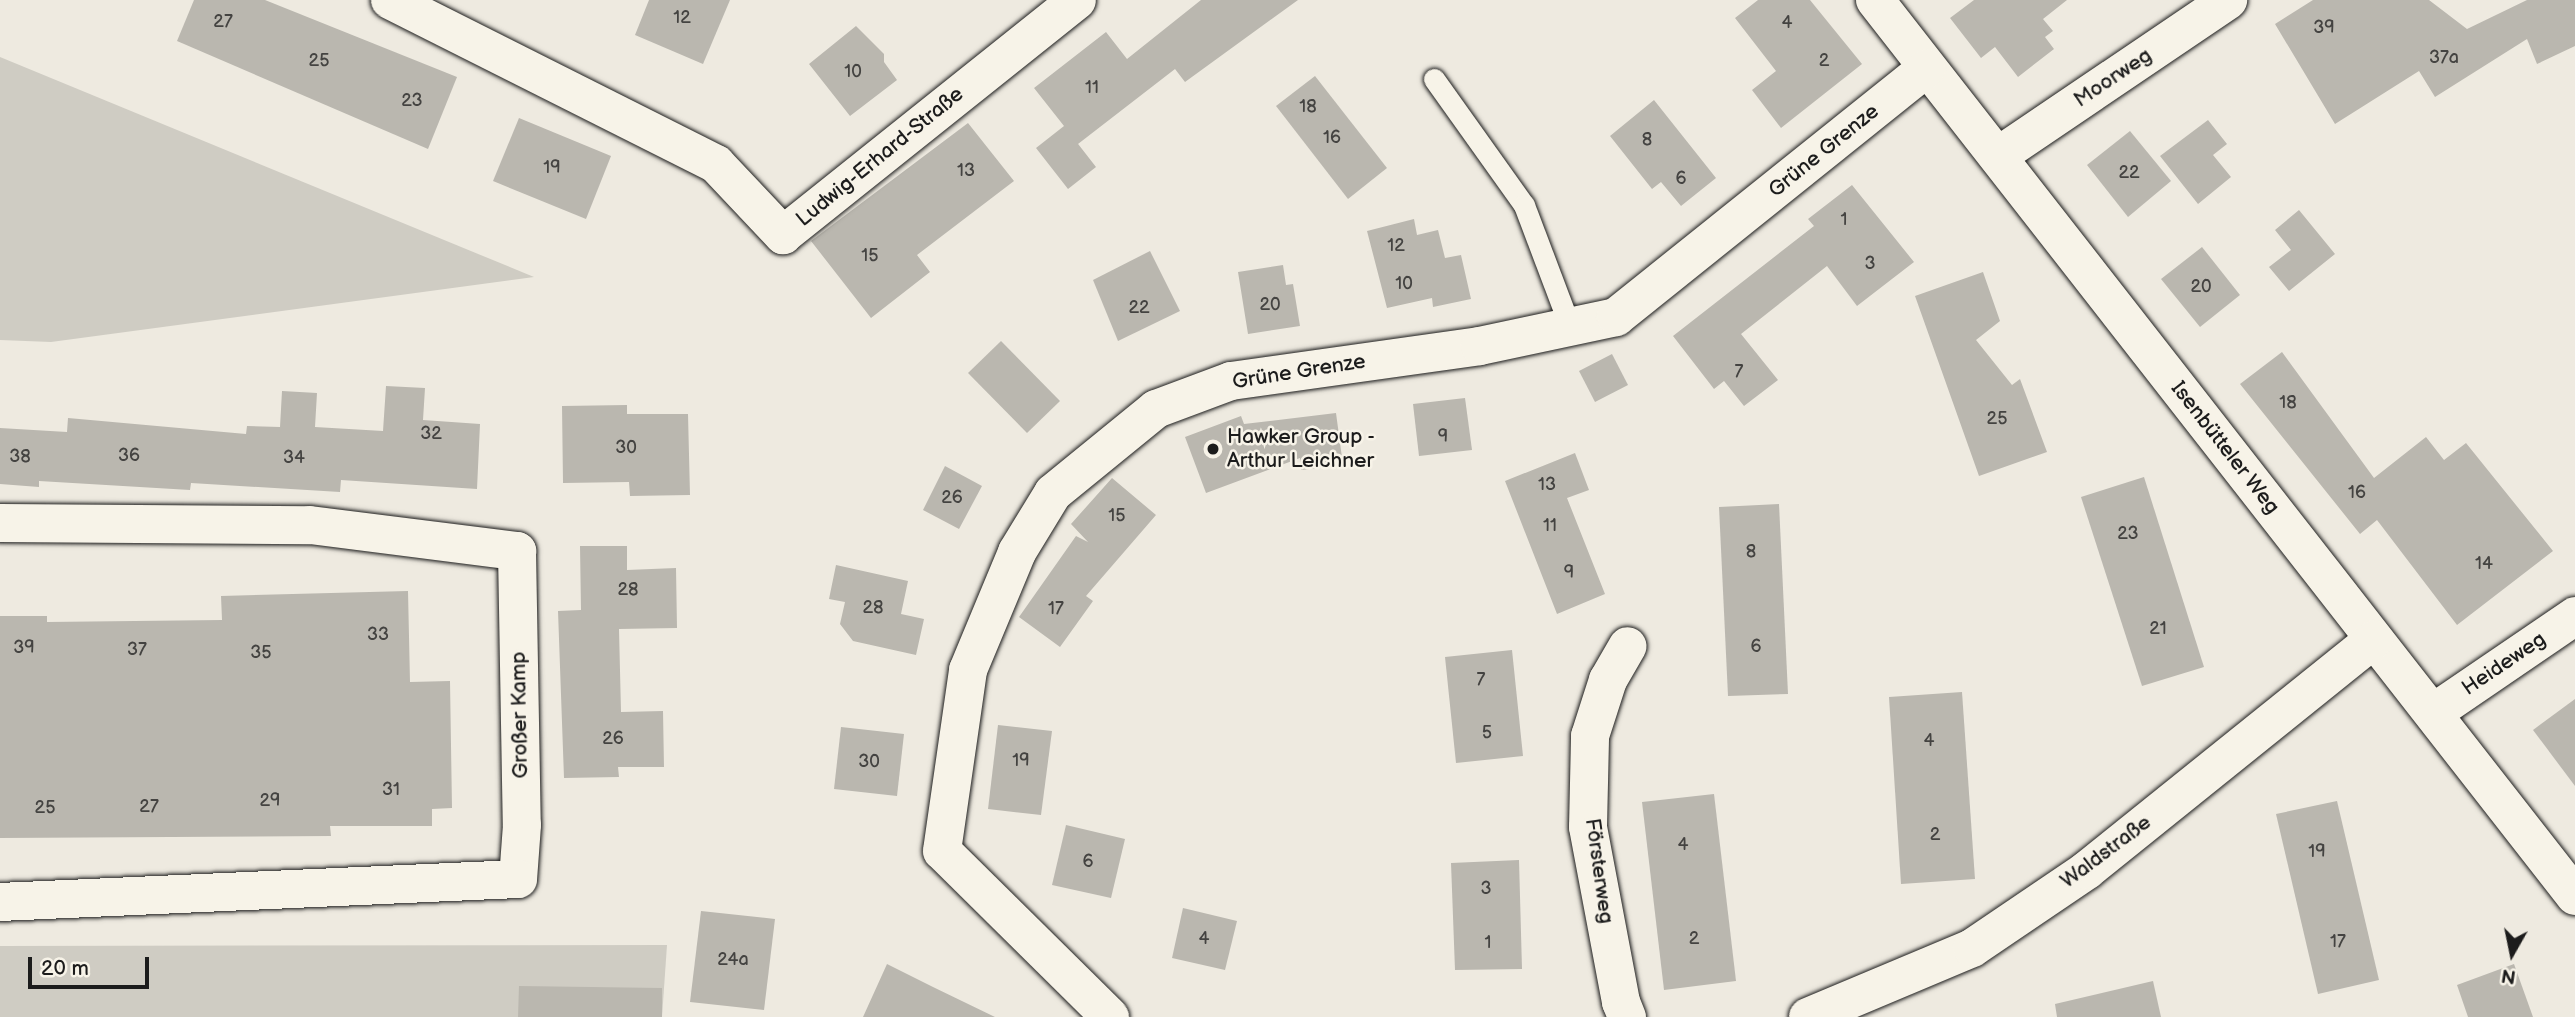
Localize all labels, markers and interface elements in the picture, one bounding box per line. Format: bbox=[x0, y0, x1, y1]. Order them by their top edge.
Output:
house number: 12 bbox=[673, 7, 691, 29]
house number: 27 bbox=[213, 11, 233, 33]
house number: 4 bbox=[1782, 12, 1792, 34]
house number: 39 bbox=[2313, 17, 2335, 39]
street label: Moorweg bbox=[2069, 43, 2157, 113]
house number: 37a bbox=[2429, 47, 2459, 69]
house number: 25 bbox=[309, 50, 329, 72]
house number: 2 bbox=[1819, 50, 1829, 72]
house number: 10 bbox=[844, 61, 862, 83]
house number: 11 bbox=[1085, 77, 1099, 99]
street label: Ludwig-Erhard-Straße bbox=[791, 82, 969, 232]
house number: 23 bbox=[401, 90, 423, 112]
house number: 18 bbox=[1299, 96, 1317, 118]
street label: Grüne Grenze bbox=[1764, 99, 1884, 203]
house number: 16 bbox=[1323, 127, 1341, 149]
house number: 8 bbox=[1642, 129, 1652, 151]
house number: 19 bbox=[543, 157, 561, 179]
house number: 13 bbox=[957, 160, 975, 182]
house number: 22 bbox=[2118, 162, 2140, 184]
house number: 6 bbox=[1676, 168, 1686, 190]
house number: 1 bbox=[1841, 209, 1847, 231]
house number: 12 bbox=[1387, 235, 1405, 257]
house number: 15 bbox=[861, 245, 879, 267]
house number: 3 bbox=[1864, 253, 1876, 275]
house number: 10 bbox=[1395, 273, 1413, 295]
house number: 20 bbox=[2190, 276, 2212, 298]
house number: 20 bbox=[1259, 294, 1281, 316]
house number: 22 bbox=[1128, 297, 1150, 319]
street label: Grüne Grenze bbox=[1231, 349, 1367, 395]
house number: 7 bbox=[1735, 361, 1743, 383]
street label: Isenbütteler Weg bbox=[2165, 376, 2285, 520]
house number: 18 bbox=[2279, 392, 2297, 414]
house number: 25 bbox=[1987, 408, 2007, 430]
house number: 32 bbox=[420, 423, 442, 445]
place label: Hawker Group - Arthur Leichner bbox=[1227, 424, 1376, 474]
house number: 9 bbox=[1438, 426, 1448, 448]
house number: 30 bbox=[615, 437, 637, 459]
marker: Hawker Group - Arthur Leichner bbox=[1205, 441, 1221, 457]
house number: 36 bbox=[118, 445, 140, 467]
house number: 38 bbox=[9, 446, 31, 468]
house number: 34 bbox=[283, 447, 305, 469]
house number: 13 bbox=[1538, 474, 1556, 496]
house number: 16 bbox=[2348, 482, 2366, 504]
house number: 26 bbox=[941, 487, 963, 509]
house number: 15 bbox=[1108, 505, 1126, 527]
house number: 11 bbox=[1543, 515, 1557, 537]
house number: 23 bbox=[2117, 523, 2139, 545]
house number: 8 bbox=[1746, 541, 1756, 563]
house number: 14 bbox=[2475, 553, 2493, 575]
house number: 9 bbox=[1564, 562, 1574, 584]
house number: 28 bbox=[617, 579, 639, 601]
house number: 28 bbox=[862, 597, 884, 619]
house number: 17 bbox=[1048, 598, 1064, 620]
house number: 21 bbox=[2149, 618, 2167, 640]
house number: 33 bbox=[367, 624, 389, 646]
street label: Heideweg bbox=[2457, 627, 2551, 701]
house number: 6 bbox=[1751, 636, 1761, 658]
house number: 39 bbox=[13, 637, 35, 659]
house number: 37 bbox=[127, 639, 147, 661]
house number: 35 bbox=[250, 642, 272, 664]
street label: Großer Kamp bbox=[506, 651, 534, 779]
house number: 7 bbox=[1477, 669, 1485, 691]
house number: 5 bbox=[1482, 722, 1492, 744]
house number: 26 bbox=[602, 728, 624, 750]
house number: 4 bbox=[1924, 730, 1934, 752]
house number: 19 bbox=[1012, 750, 1030, 772]
house number: 30 bbox=[858, 751, 880, 773]
house number: 31 bbox=[382, 779, 400, 801]
house number: 29 bbox=[259, 790, 281, 812]
house number: 27 bbox=[139, 796, 159, 818]
house number: 25 bbox=[35, 797, 55, 819]
street label: Waldstraße bbox=[2056, 810, 2156, 894]
street label: Försterweg bbox=[1579, 817, 1619, 925]
house number: 2 bbox=[1930, 824, 1940, 846]
house number: 4 bbox=[1678, 834, 1688, 856]
house number: 19 bbox=[2308, 841, 2326, 863]
house number: 6 bbox=[1083, 851, 1093, 873]
house number: 3 bbox=[1480, 878, 1492, 900]
north arrow bbox=[2477, 919, 2547, 989]
house number: 4 bbox=[1199, 928, 1209, 950]
house number: 2 bbox=[1689, 928, 1699, 950]
house number: 17 bbox=[2330, 931, 2346, 953]
house number: 1 bbox=[1485, 932, 1491, 954]
scale bar bbox=[32, 944, 152, 988]
house number: 24a bbox=[717, 949, 749, 971]
text: 20 m bbox=[41, 956, 89, 981]
text: N bbox=[2500, 963, 2517, 988]

